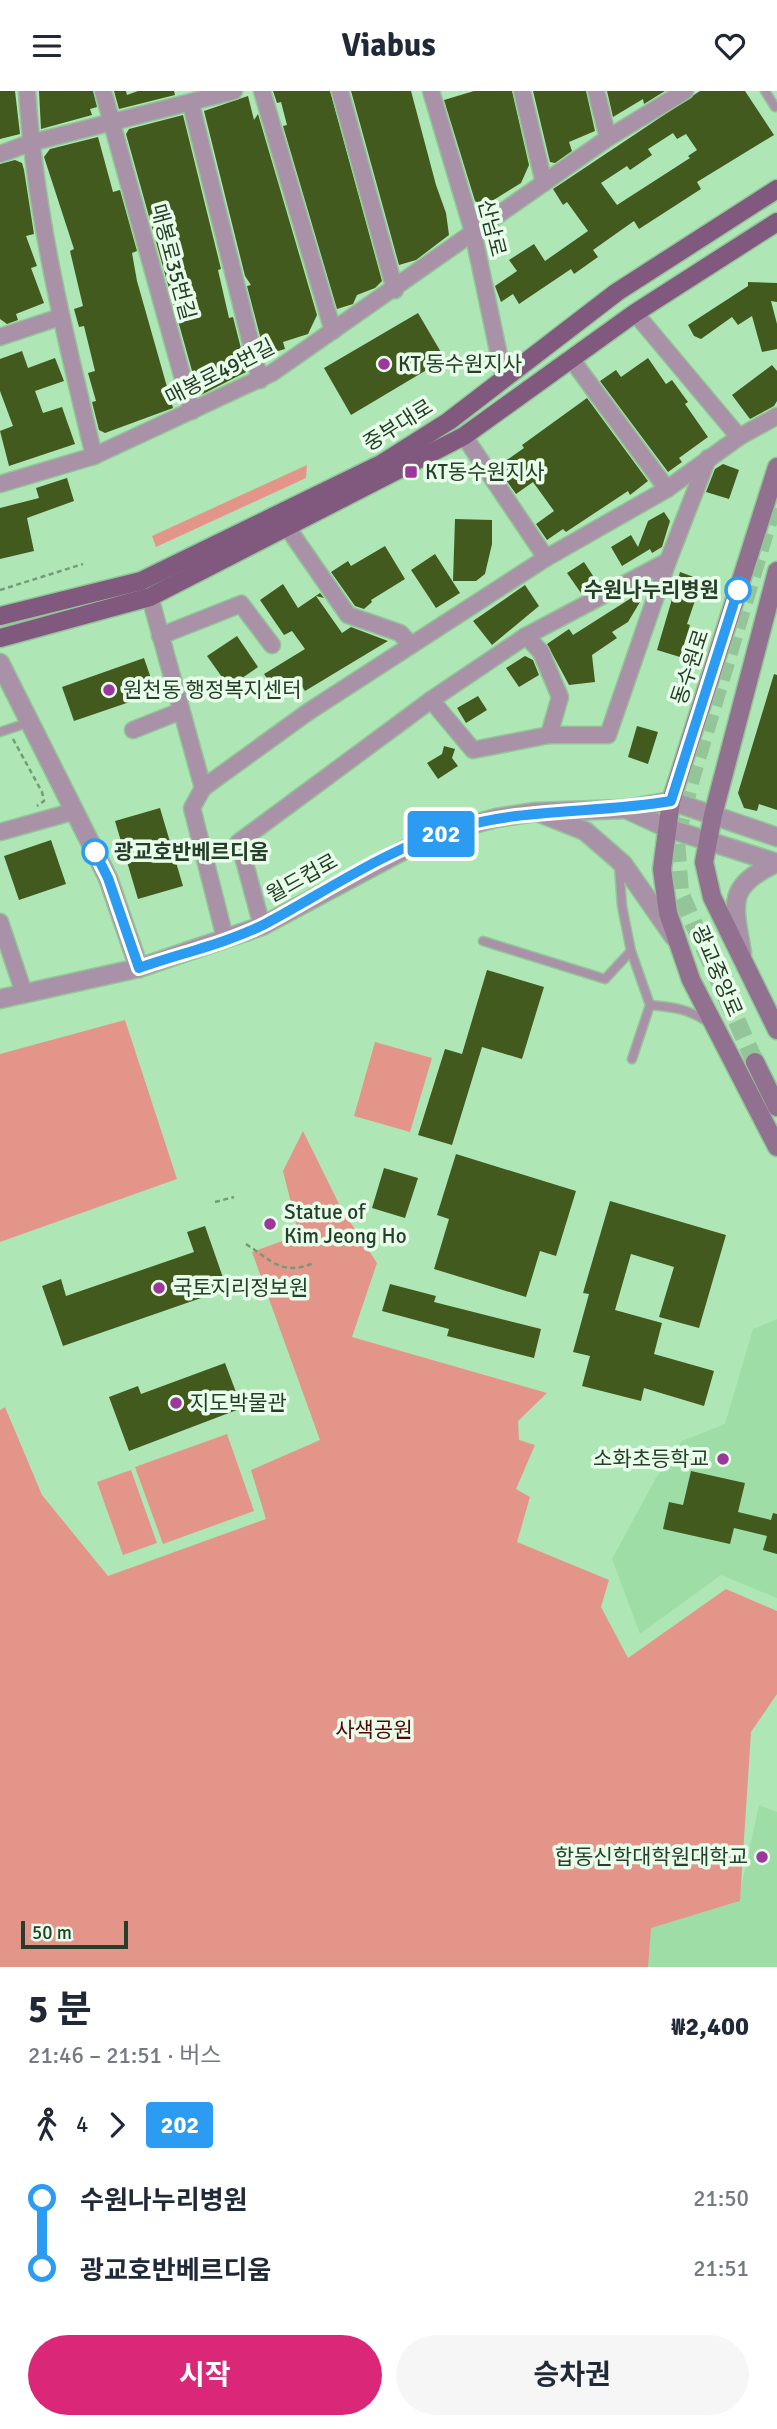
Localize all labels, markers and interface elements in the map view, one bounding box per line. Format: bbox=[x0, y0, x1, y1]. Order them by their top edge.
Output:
text: Viabus bbox=[341, 26, 436, 65]
icon: menu bbox=[28, 27, 66, 65]
icon: heart bbox=[711, 27, 749, 65]
street label: 산남로 bbox=[472, 197, 512, 259]
street label: 매봉로35번길 bbox=[145, 201, 201, 323]
street label: 매봉로49번길 bbox=[161, 333, 279, 411]
place label: KT 동수원지사 bbox=[398, 351, 522, 377]
marker: KT 동수원지사 bbox=[376, 356, 392, 372]
street label: 중부대로 bbox=[358, 393, 438, 457]
place label: KT동수원지사 bbox=[425, 459, 544, 485]
marker: KT동수원지사 bbox=[403, 464, 419, 480]
place label: 수원나누리병원 bbox=[584, 577, 719, 603]
marker: 수원나누리병원 bbox=[725, 577, 751, 603]
street label: 동수원로 bbox=[666, 626, 714, 708]
place label: 원천동 행정복지센터 bbox=[123, 677, 302, 703]
marker: 원천동 행정복지센터 bbox=[101, 682, 117, 698]
line badge: 202 bbox=[401, 811, 481, 857]
text: 202 bbox=[422, 819, 460, 849]
marker: 광교호반베르디움 bbox=[82, 839, 108, 865]
place label: 광교호반베르디움 bbox=[114, 839, 269, 865]
street label: 월드컵로 bbox=[262, 848, 342, 908]
street label: 광교중앙로 bbox=[686, 921, 748, 1021]
place label: Statue of Kim Jeong Ho bbox=[284, 1199, 407, 1249]
marker: Statue of Kim Jeong Ho bbox=[262, 1216, 278, 1232]
place label: 국토지리정보원 bbox=[173, 1275, 308, 1301]
marker: 국토지리정보원 bbox=[151, 1280, 167, 1296]
place label: 지도박물관 bbox=[190, 1390, 287, 1416]
marker: 지도박물관 bbox=[168, 1395, 184, 1411]
place label: 소화초등학교 bbox=[593, 1446, 709, 1472]
marker: 소화초등학교 bbox=[715, 1451, 731, 1467]
park label: 사색공원 bbox=[335, 1717, 413, 1743]
place label: 합동신학대학원대학교 bbox=[555, 1844, 748, 1870]
marker: 합동신학대학원대학교 bbox=[754, 1849, 770, 1865]
scale bar bbox=[21, 1918, 128, 1950]
text: 50 m bbox=[32, 1921, 72, 1945]
text: 5 분 bbox=[28, 1986, 92, 2033]
text: ₩2,400 bbox=[671, 2011, 749, 2043]
text: 21:46 – 21:51 · 버스 bbox=[28, 2041, 221, 2070]
icon: walk bbox=[28, 2106, 66, 2144]
icon: forward bbox=[98, 2106, 136, 2144]
text: 4 bbox=[76, 2110, 88, 2139]
text: 202 bbox=[160, 2110, 199, 2140]
text: 21:50 bbox=[693, 2184, 749, 2213]
text: 수원나누리병원 bbox=[80, 2185, 247, 2217]
text: 21:51 bbox=[693, 2254, 749, 2283]
text: 광교호반베르디움 bbox=[80, 2255, 271, 2287]
button: 시작 bbox=[28, 2335, 382, 2415]
button: 승차권 bbox=[396, 2335, 749, 2415]

